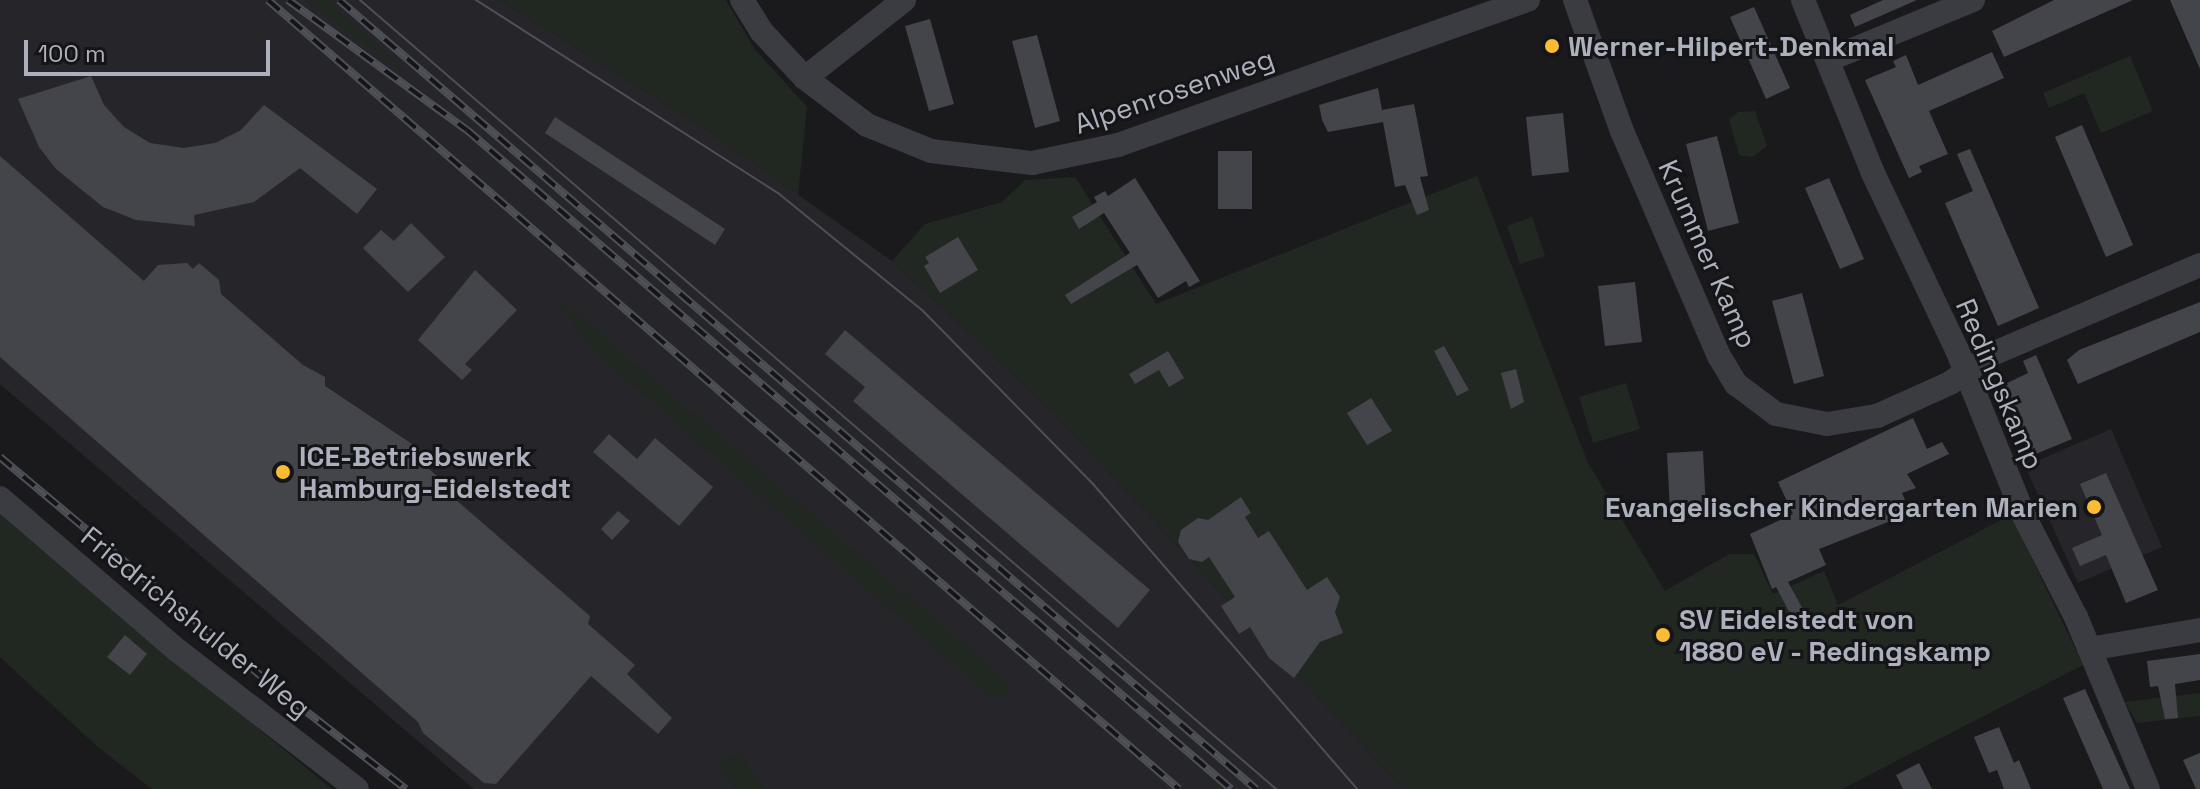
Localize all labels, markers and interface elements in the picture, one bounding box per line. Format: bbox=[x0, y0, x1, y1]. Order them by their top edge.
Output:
scale bar bbox=[28, 24, 274, 74]
place label: Werner-Hilpert-Denkmal bbox=[1568, 29, 1895, 63]
marker: Werner-Hilpert-Denkmal bbox=[1543, 37, 1561, 55]
text: 100 m bbox=[38, 38, 106, 69]
street label: Alpenrosenweg bbox=[1070, 41, 1278, 141]
street label: Krummer Kamp bbox=[1651, 155, 1765, 353]
street label: Redingskamp bbox=[1949, 294, 2051, 474]
place label: ICE-Betriebswerk Hamburg-Eidelstedt bbox=[299, 439, 571, 505]
marker: ICE-Betriebswerk Hamburg-Eidelstedt bbox=[274, 463, 292, 481]
place label: Evangelischer Kindergarten Marien bbox=[1605, 490, 2078, 524]
marker: Evangelischer Kindergarten Marien bbox=[2085, 498, 2103, 516]
street label: Friedrichshulder Weg bbox=[75, 519, 317, 725]
place label: SV Eidelstedt von 1880 eV - Redingskamp bbox=[1679, 602, 1993, 668]
marker: SV Eidelstedt von 1880 eV - Redingskamp bbox=[1654, 626, 1672, 644]

